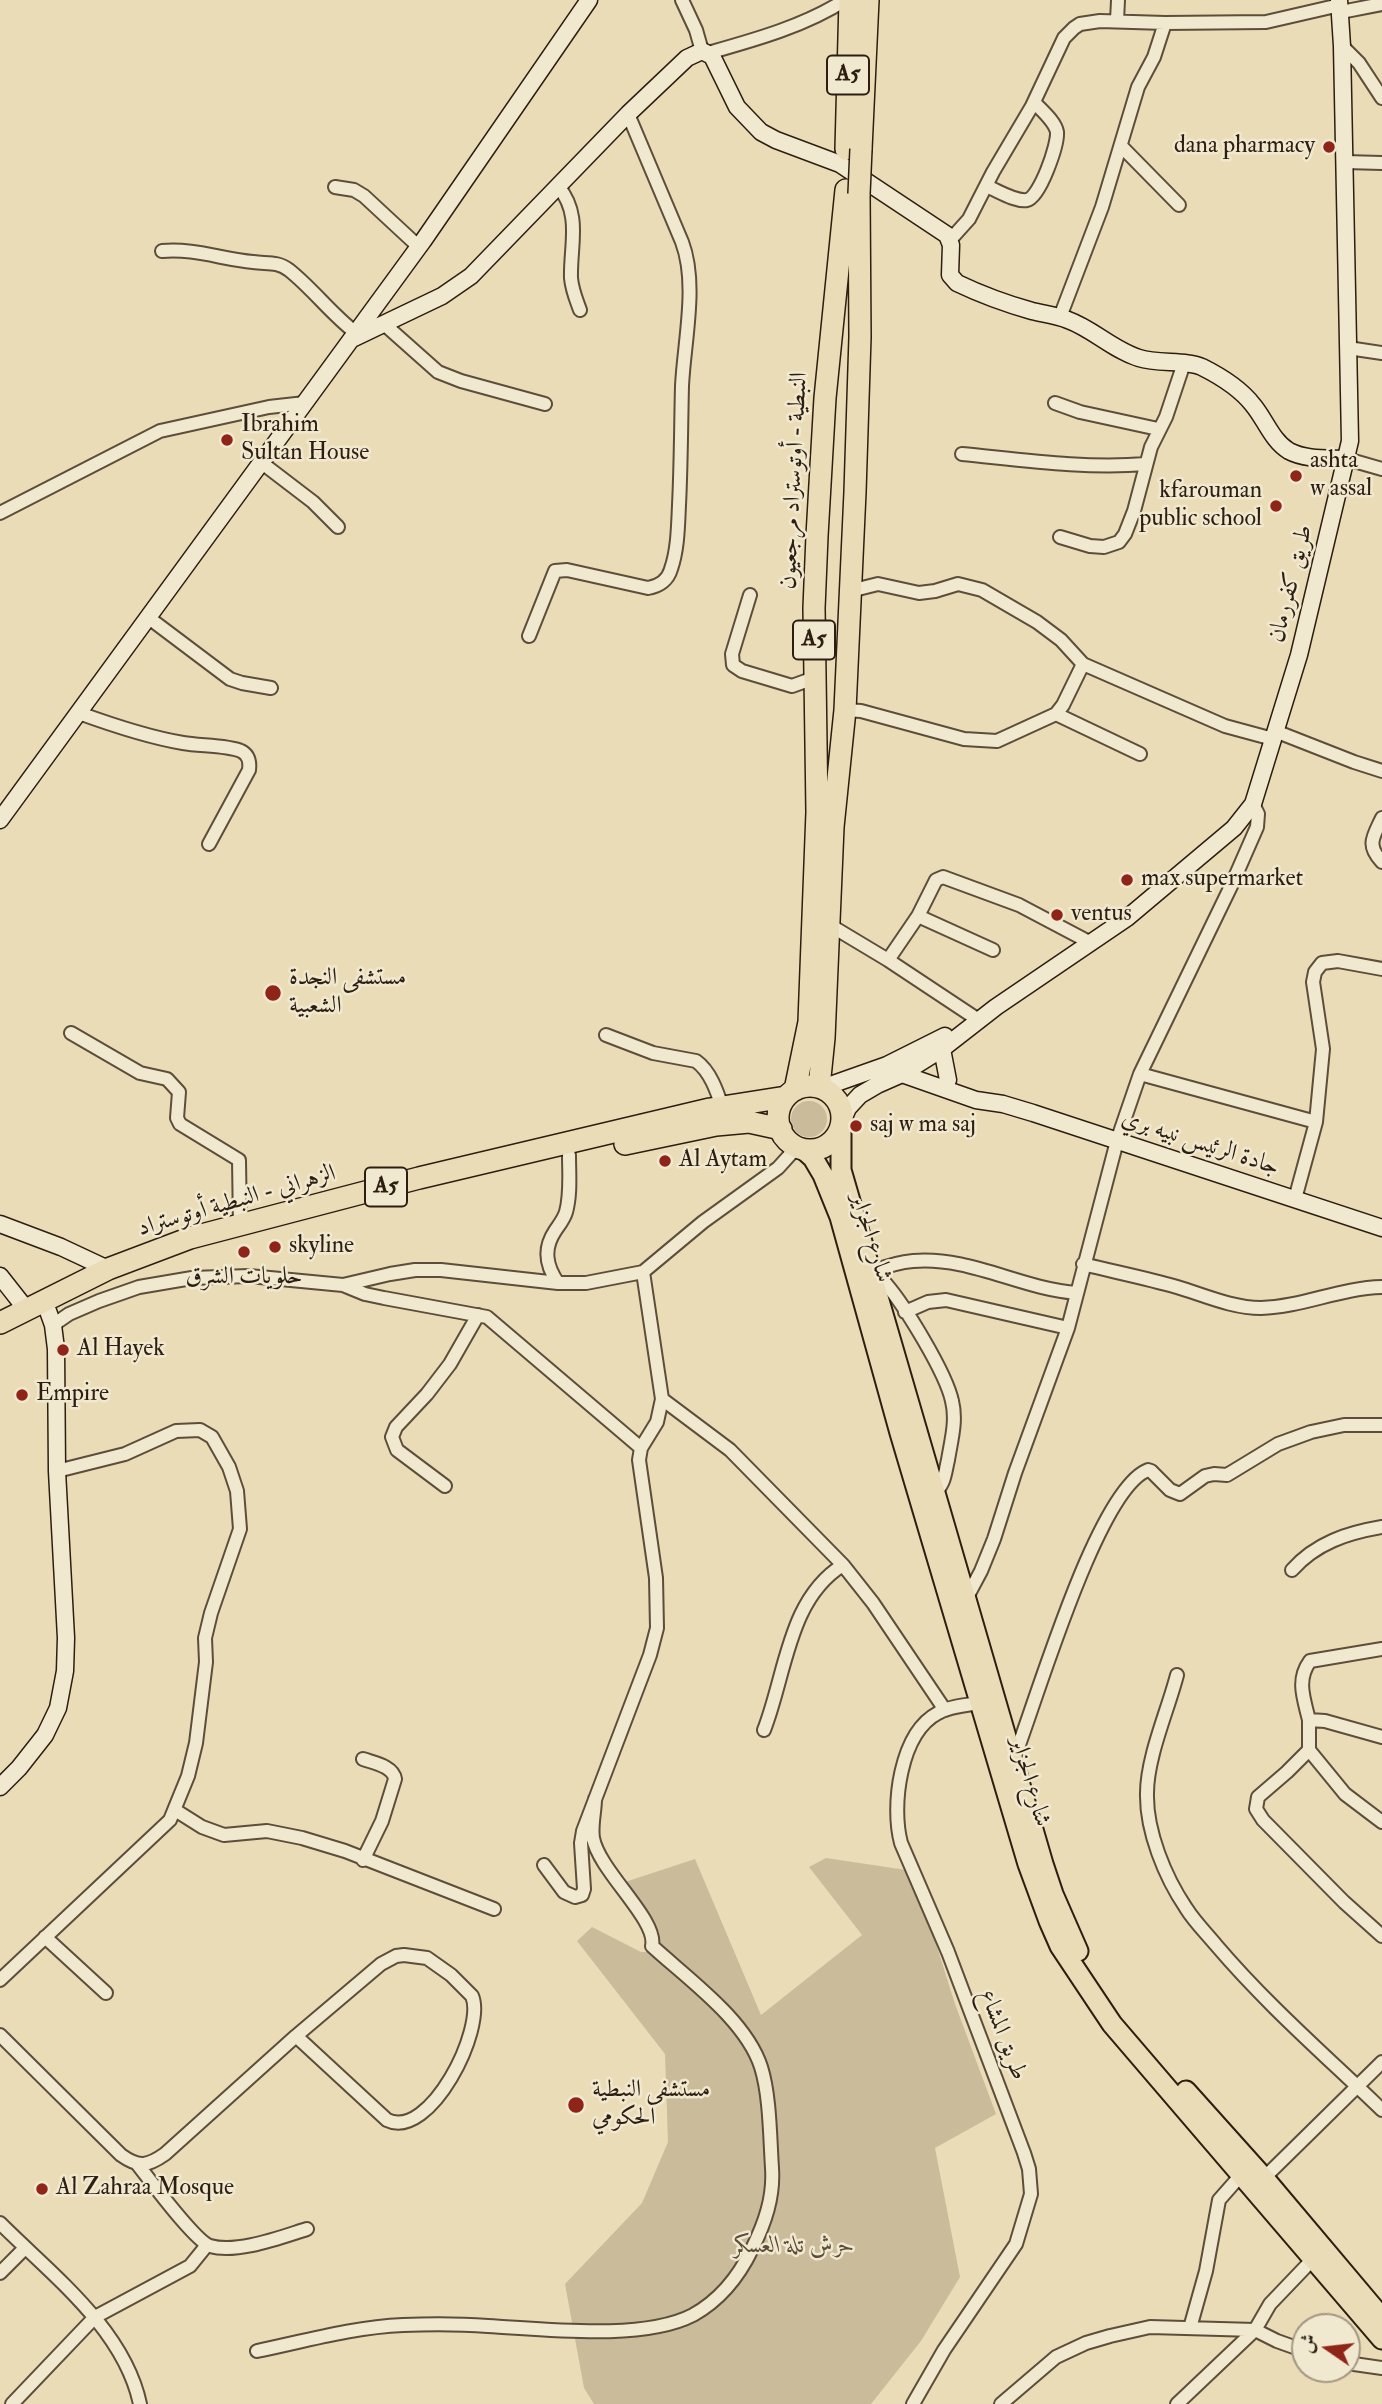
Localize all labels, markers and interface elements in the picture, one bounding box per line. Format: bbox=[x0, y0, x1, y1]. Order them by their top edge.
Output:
road number: A5 bbox=[827, 55, 869, 94]
place label: dana pharmacy bbox=[1174, 133, 1315, 161]
marker: dana pharmacy bbox=[1321, 139, 1337, 155]
street label: النبطية - أوتوستراد مرجعيون bbox=[775, 372, 815, 590]
place label: Ibrahim Sultan House bbox=[241, 412, 369, 468]
marker: Ibrahim Sultan House bbox=[219, 432, 235, 448]
place label: ashta w assal bbox=[1310, 448, 1372, 504]
marker: ashta w assal bbox=[1288, 468, 1304, 484]
place label: kfarouman public school bbox=[1139, 478, 1262, 534]
marker: kfarouman public school bbox=[1268, 498, 1284, 514]
street label: طريق كفررمان bbox=[1263, 522, 1321, 646]
road number: A5 bbox=[793, 620, 835, 660]
place label: max supermarket bbox=[1141, 866, 1303, 894]
marker: max supermarket bbox=[1119, 872, 1135, 888]
place label: ventus bbox=[1071, 901, 1132, 929]
marker: ventus bbox=[1049, 907, 1065, 923]
place label: مستشفى النجدة الشعبية bbox=[289, 965, 406, 1021]
marker: مستشفى النجدة الشعبية bbox=[263, 983, 283, 1003]
street label: جادة الرئيس نبيه بري bbox=[1117, 1105, 1283, 1183]
place label: saj w ma saj bbox=[870, 1112, 976, 1140]
marker: saj w ma saj bbox=[848, 1118, 864, 1134]
place label: Al Aytam bbox=[679, 1147, 767, 1175]
marker: Al Aytam bbox=[657, 1153, 673, 1169]
street label: الزهراني - النبطية أوتوستراد bbox=[135, 1160, 339, 1244]
road number: A5 bbox=[365, 1168, 407, 1206]
street label: شارع الجزاير bbox=[843, 1190, 897, 1286]
place label: skyline bbox=[289, 1233, 354, 1261]
marker: skyline bbox=[267, 1239, 283, 1255]
marker: حلويات الشرق bbox=[236, 1244, 252, 1260]
place label: حلويات الشرق bbox=[186, 1264, 302, 1292]
place label: Al Hayek bbox=[77, 1336, 165, 1364]
marker: Al Hayek bbox=[55, 1342, 71, 1358]
place label: Empire bbox=[36, 1381, 109, 1409]
marker: Empire bbox=[14, 1387, 30, 1403]
street label: شارع الجزاير bbox=[1002, 1734, 1056, 1830]
street label: طريق المشاع bbox=[972, 1986, 1032, 2084]
place label: مستشفى النبطية الحكومي bbox=[592, 2077, 710, 2133]
marker: مستشفى النبطية الحكومي bbox=[566, 2095, 586, 2115]
place label: Al Zahraa Mosque bbox=[56, 2175, 234, 2203]
marker: Al Zahraa Mosque bbox=[34, 2181, 50, 2197]
park label: حرش تلة العسكر bbox=[733, 2233, 855, 2261]
north arrow bbox=[1291, 2313, 1361, 2383]
text: ش bbox=[1294, 2331, 1321, 2355]

